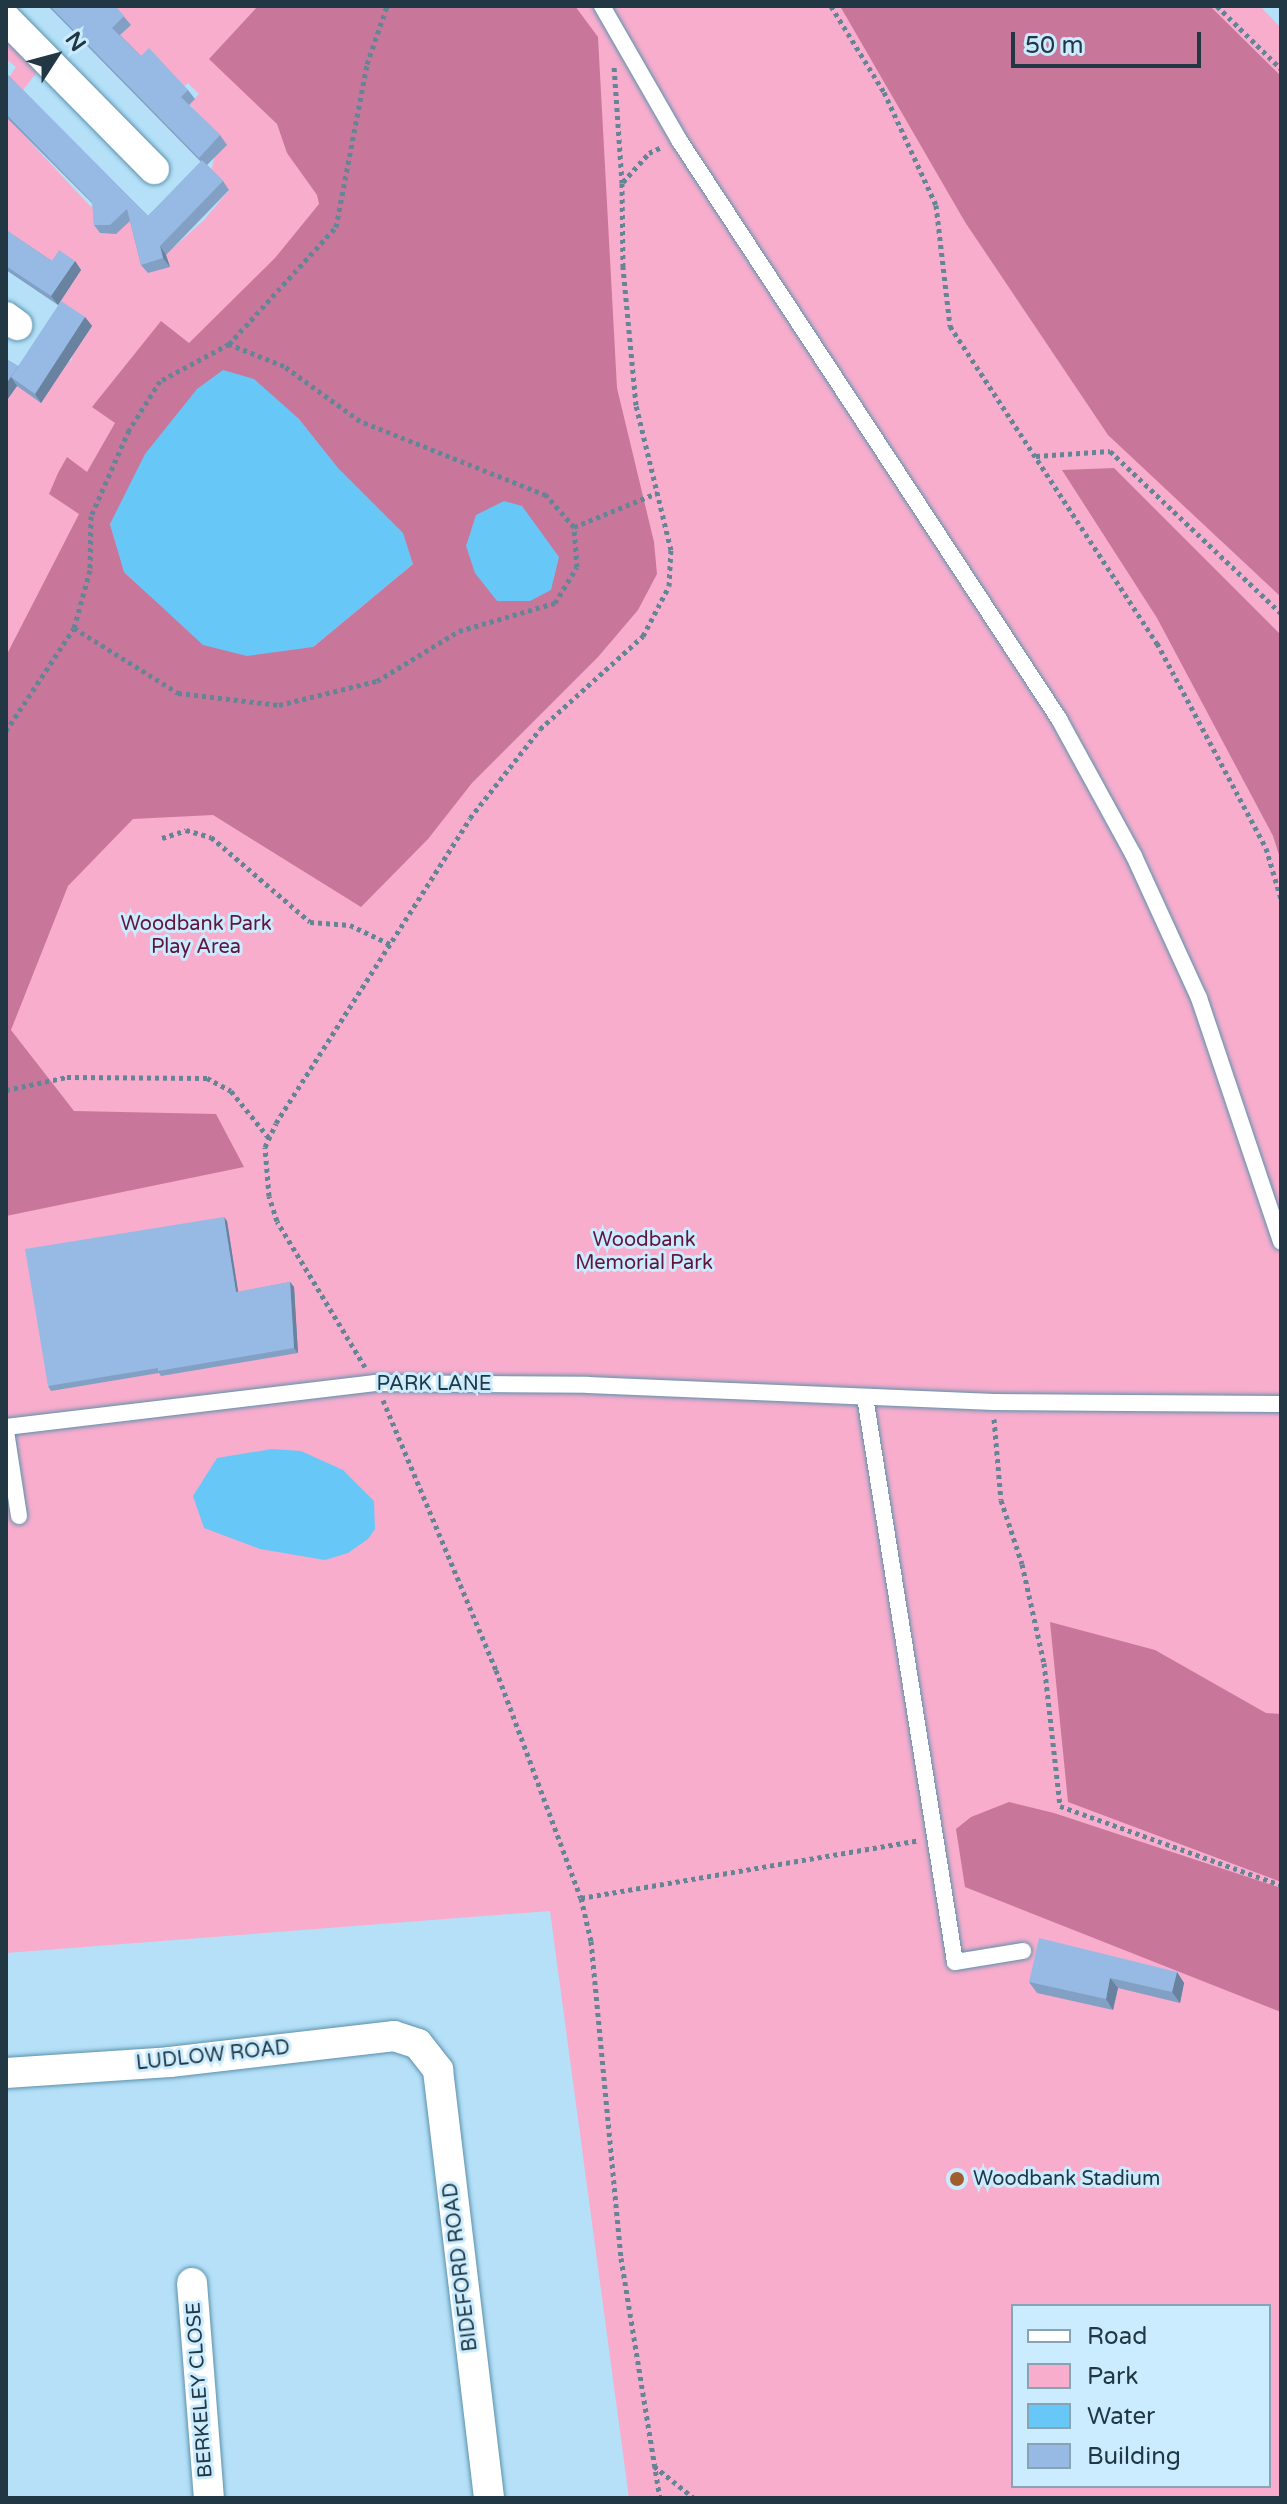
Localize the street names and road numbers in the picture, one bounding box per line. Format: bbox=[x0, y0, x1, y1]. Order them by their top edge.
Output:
street label: PARK LANE bbox=[376, 1372, 492, 1396]
street label: LUDLOW ROAD bbox=[135, 2036, 291, 2076]
street label: BIDEFORD ROAD bbox=[439, 2181, 483, 2353]
street label: BERKELEY CLOSE bbox=[182, 2301, 218, 2479]

